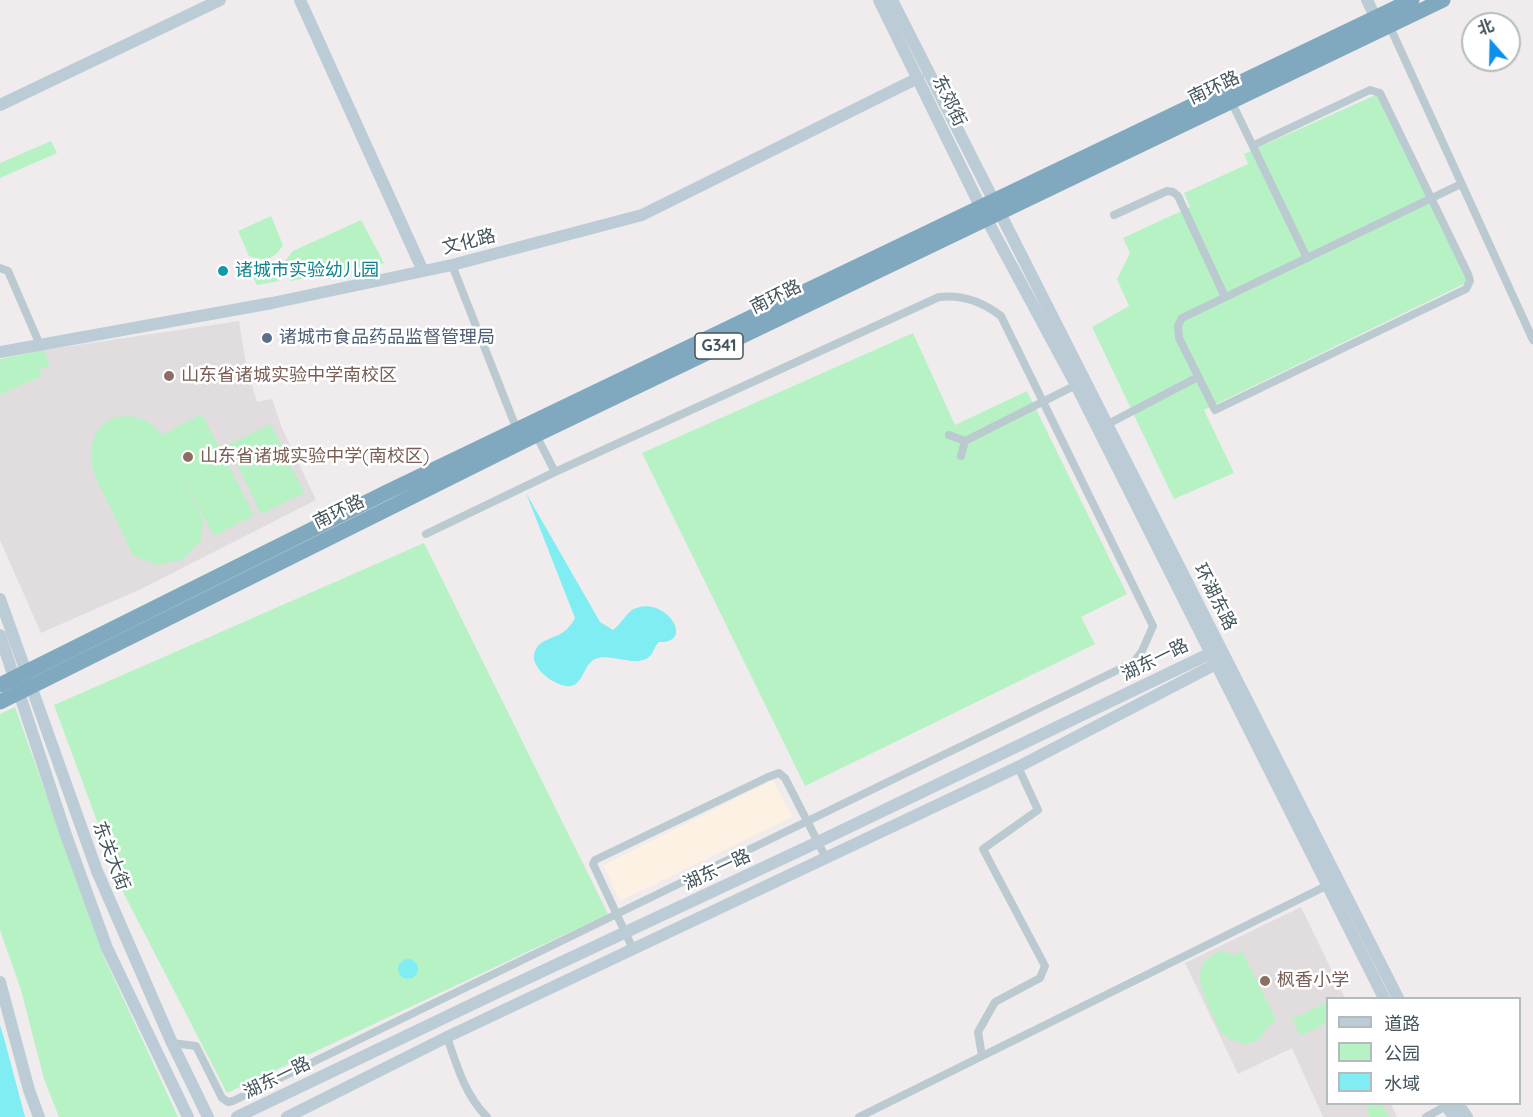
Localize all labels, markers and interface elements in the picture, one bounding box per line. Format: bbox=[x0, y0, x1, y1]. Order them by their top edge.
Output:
north arrow bbox=[1461, 12, 1521, 72]
text: 北 bbox=[1475, 15, 1496, 39]
street label: 南环路 bbox=[1185, 67, 1243, 109]
street label: 东郊街 bbox=[927, 72, 971, 130]
street label: 文化路 bbox=[440, 225, 498, 259]
place label: 诸城市实验幼儿园 bbox=[235, 260, 379, 282]
marker: 诸城市实验幼儿园 bbox=[216, 264, 230, 278]
street label: 南环路 bbox=[747, 275, 805, 319]
place label: 诸城市食品药品监督管理局 bbox=[279, 327, 495, 349]
marker: 诸城市食品药品监督管理局 bbox=[260, 331, 274, 345]
road number: G341 bbox=[695, 333, 743, 359]
place label: 山东省诸城实验中学南校区 bbox=[181, 365, 397, 387]
marker: 山东省诸城实验中学南校区 bbox=[162, 369, 176, 383]
place label: 山东省诸城实验中学(南校区) bbox=[200, 446, 429, 468]
marker: 山东省诸城实验中学(南校区) bbox=[181, 450, 195, 464]
street label: 南环路 bbox=[310, 490, 368, 534]
street label: 环湖东路 bbox=[1189, 560, 1241, 634]
street label: 湖东一路 bbox=[1118, 635, 1192, 685]
street label: 东关大街 bbox=[88, 819, 134, 893]
street label: 湖东一路 bbox=[680, 845, 754, 895]
place label: 枫香小学 bbox=[1277, 970, 1349, 992]
marker: 枫香小学 bbox=[1258, 974, 1272, 988]
legend bbox=[1326, 997, 1521, 1105]
text: 道路 bbox=[1384, 1012, 1420, 1035]
text: 公园 bbox=[1384, 1042, 1420, 1065]
street label: 湖东一路 bbox=[240, 1053, 314, 1103]
text: 水域 bbox=[1384, 1072, 1420, 1095]

